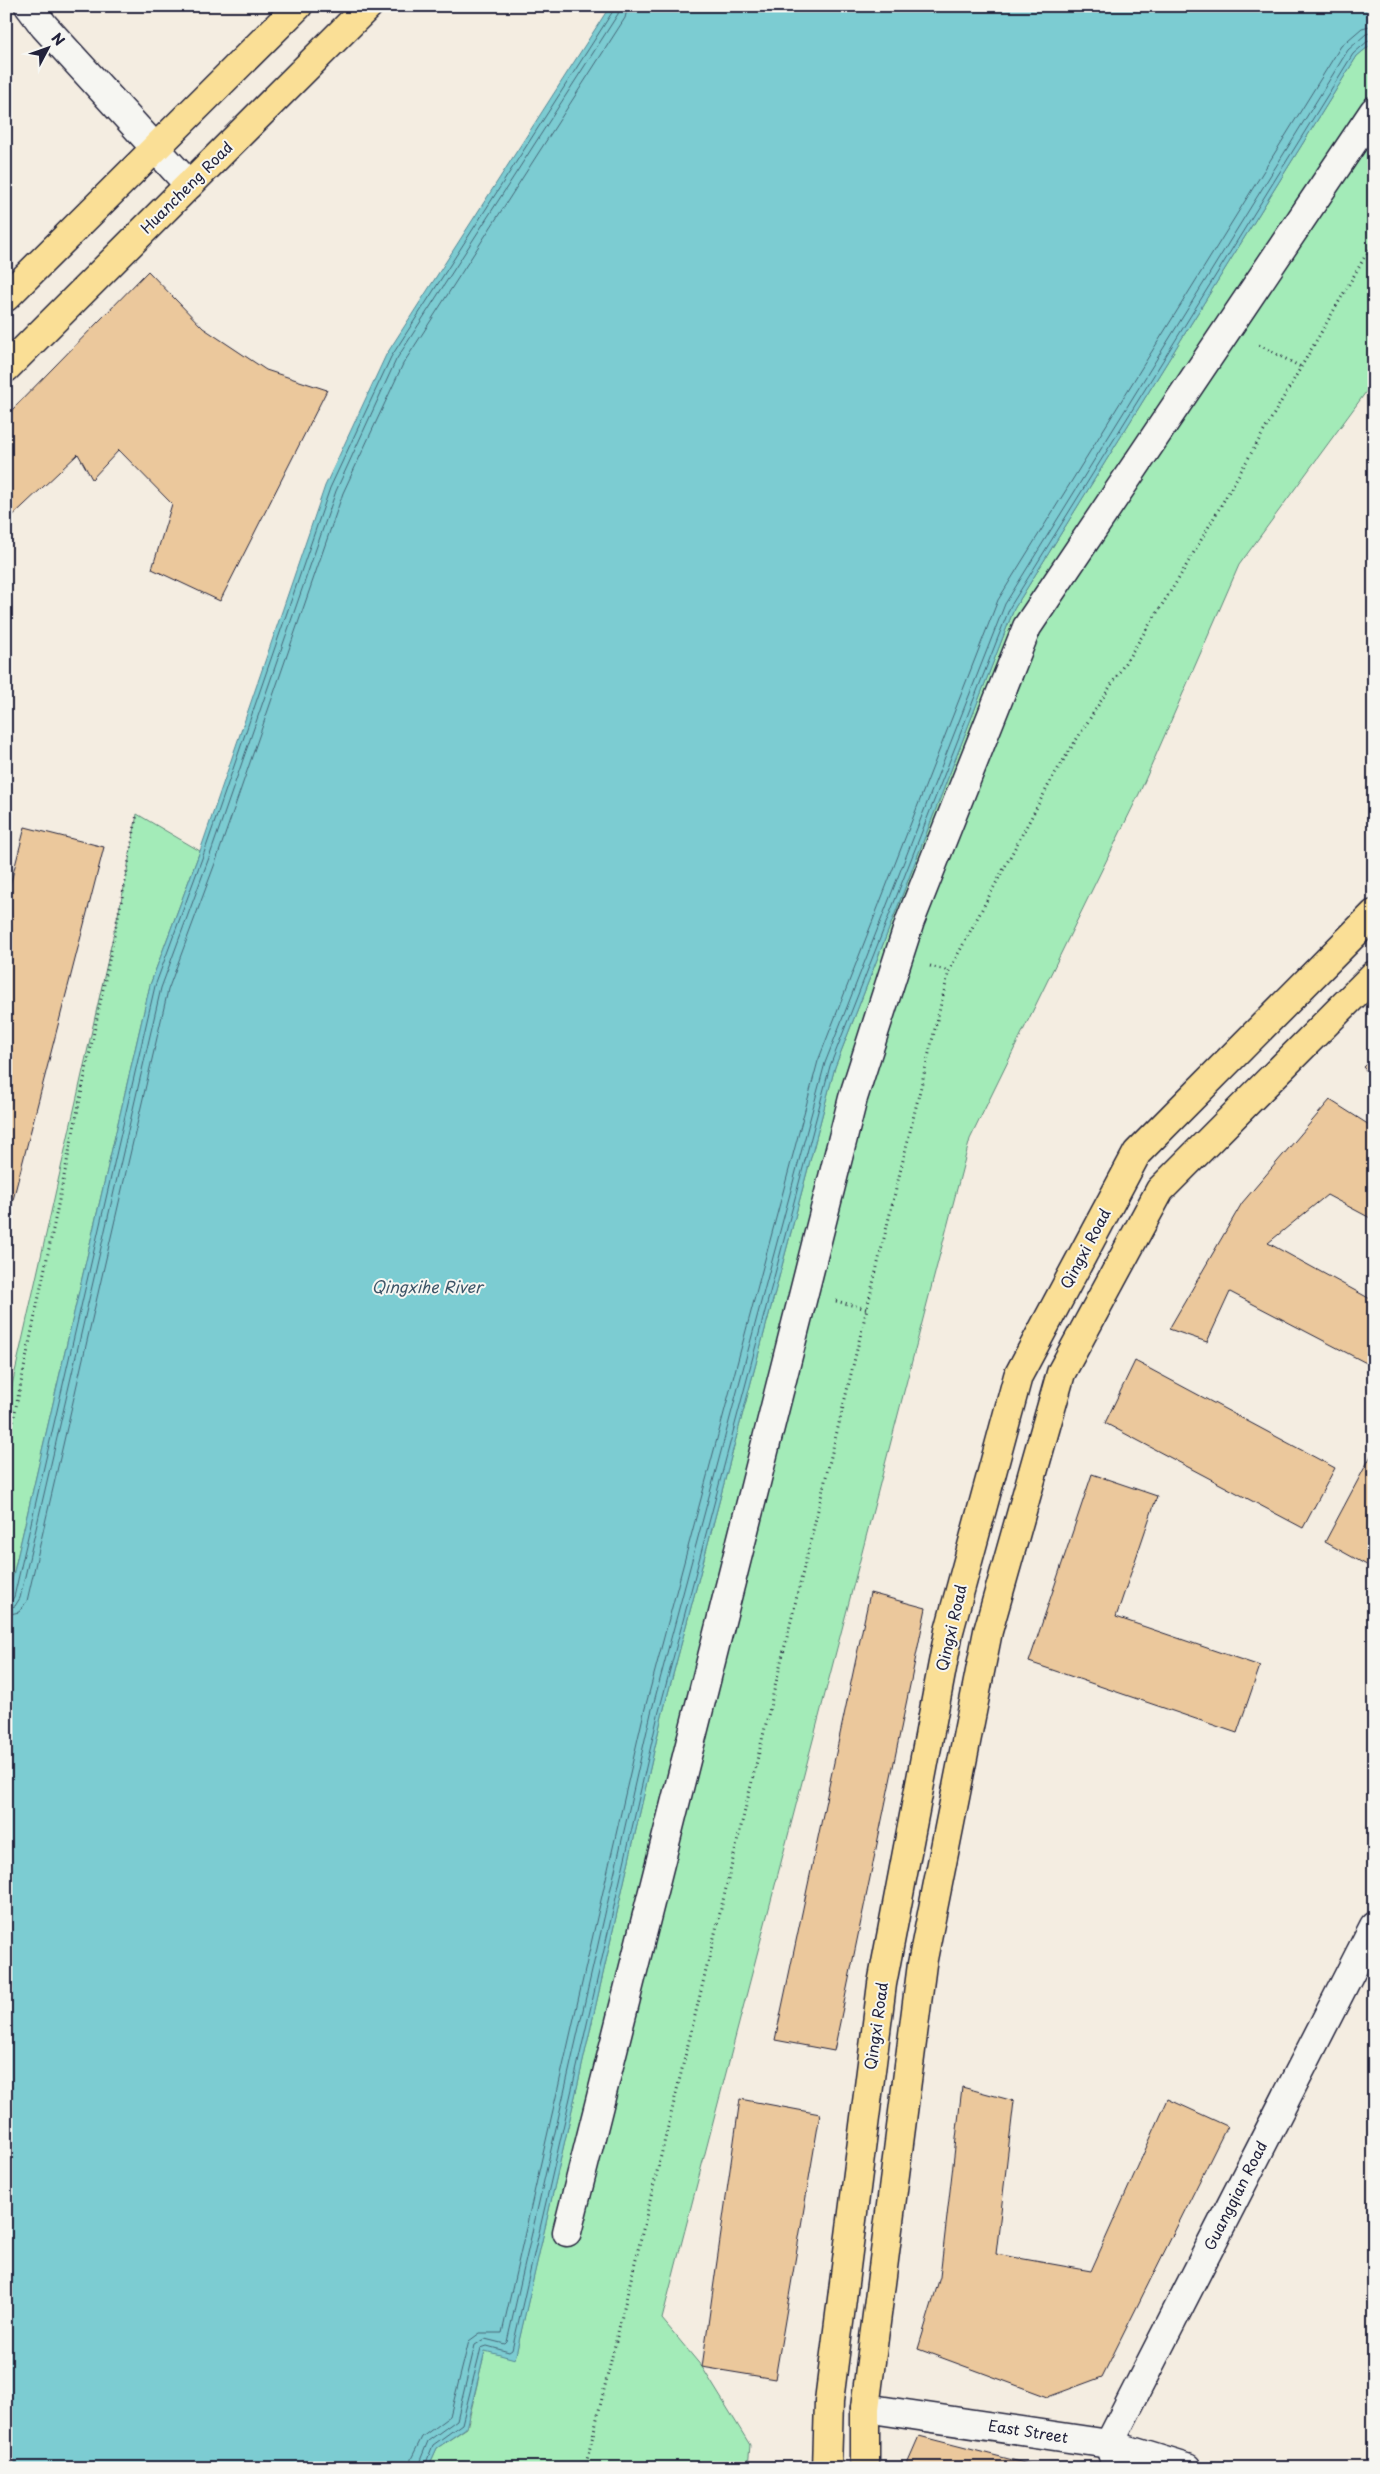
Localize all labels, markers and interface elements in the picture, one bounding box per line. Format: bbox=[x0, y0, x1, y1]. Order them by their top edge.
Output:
north arrow bbox=[22, 22, 72, 72]
text: N bbox=[47, 28, 70, 50]
street label: Huancheng Road bbox=[135, 136, 237, 238]
street label: Qingxi Road bbox=[1054, 1204, 1116, 1293]
water label: Qingxihe River bbox=[372, 1274, 485, 1298]
street label: Qingxi Road bbox=[929, 1582, 972, 1673]
street label: Qingxi Road bbox=[858, 1980, 893, 2071]
street label: Guangqian Road bbox=[1197, 2137, 1272, 2254]
street label: East Street bbox=[987, 2413, 1070, 2448]

